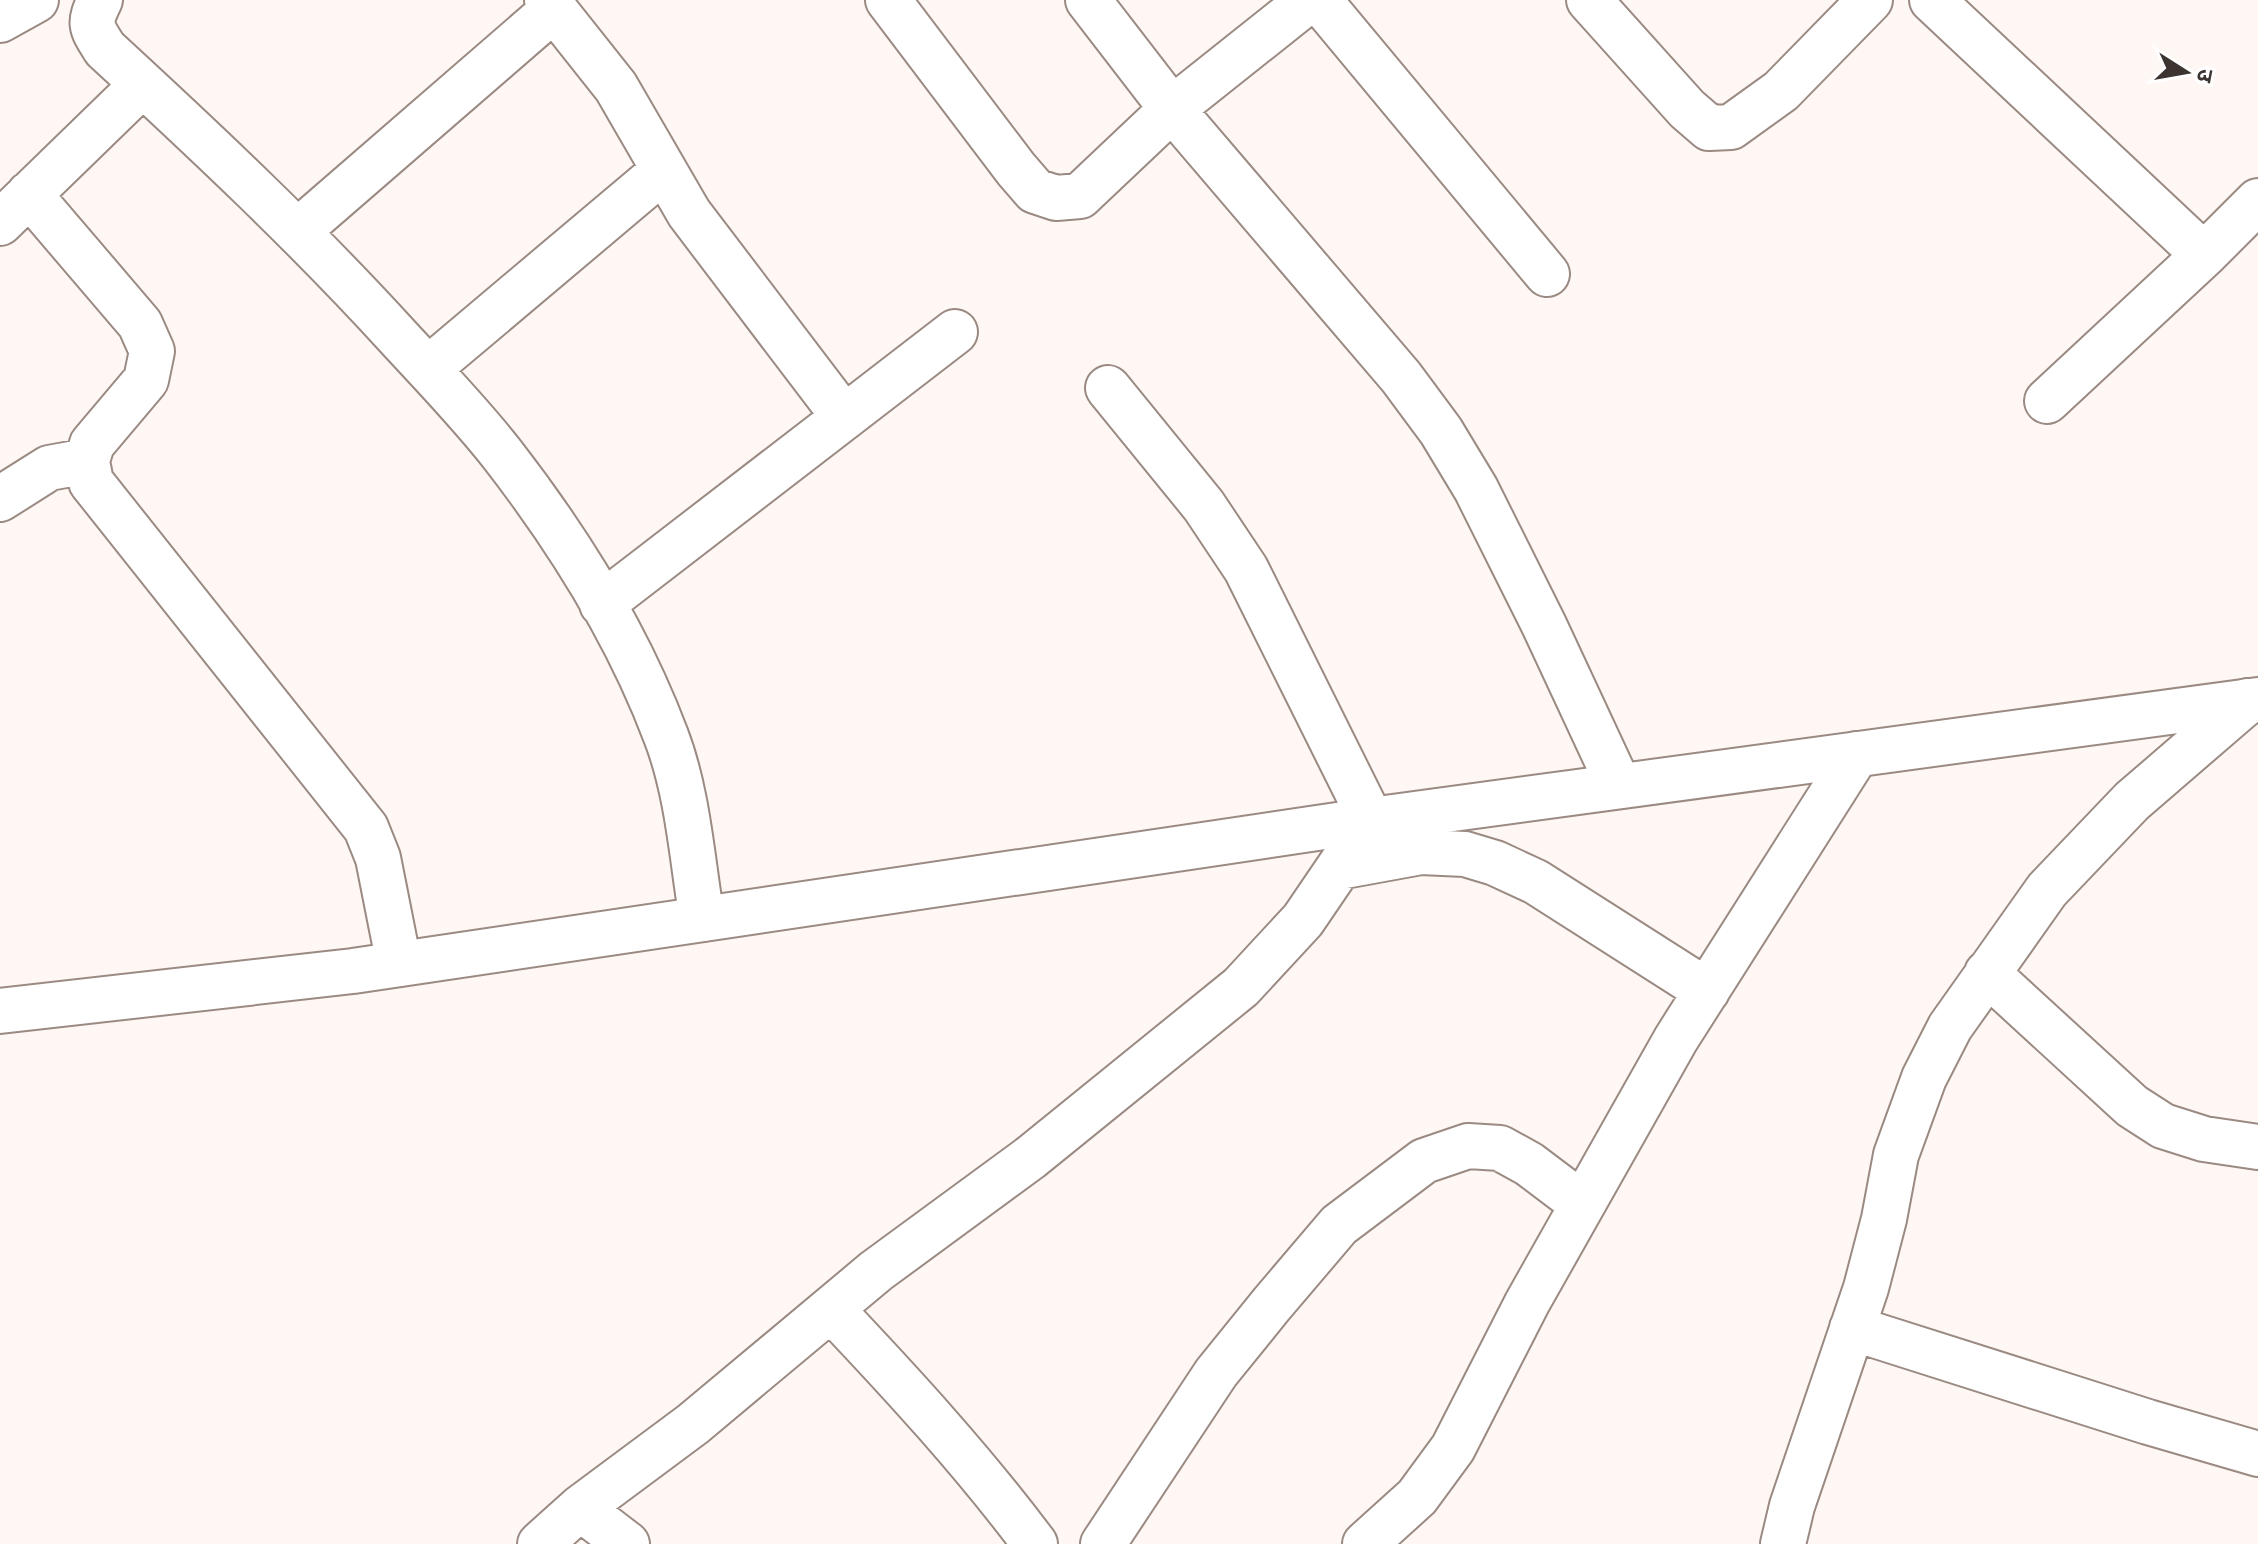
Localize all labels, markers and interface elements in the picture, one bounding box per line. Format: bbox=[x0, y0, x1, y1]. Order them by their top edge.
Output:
north arrow bbox=[2146, 32, 2226, 112]
text: उ bbox=[2192, 67, 2221, 86]

